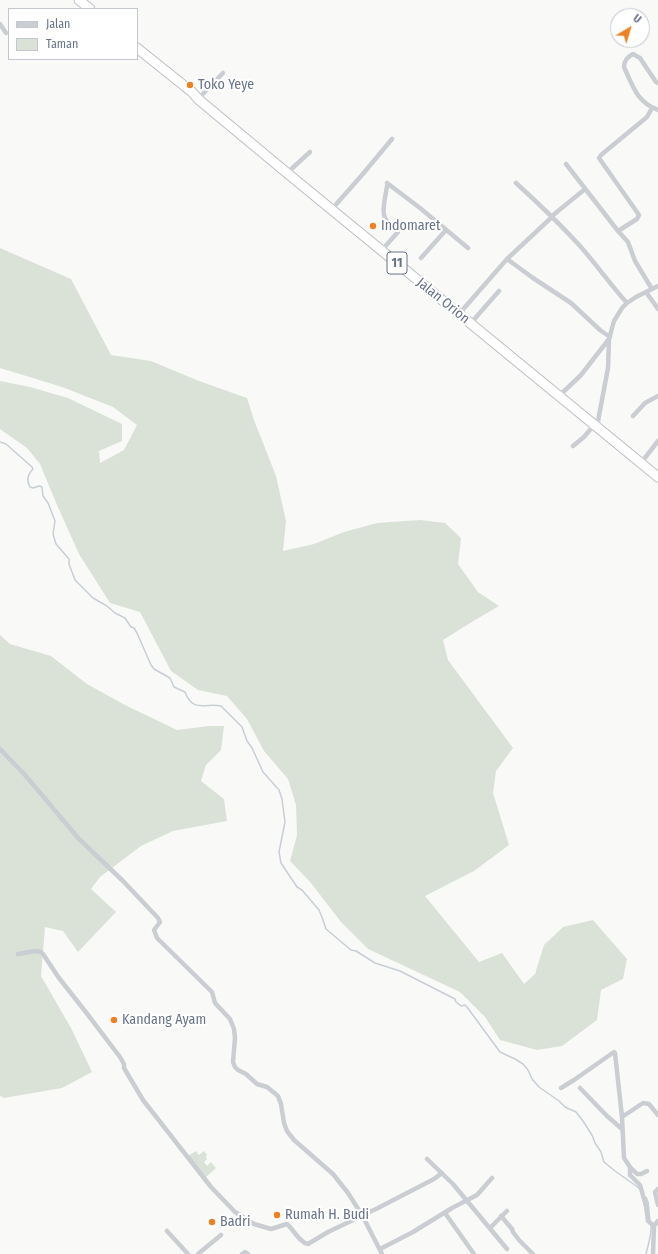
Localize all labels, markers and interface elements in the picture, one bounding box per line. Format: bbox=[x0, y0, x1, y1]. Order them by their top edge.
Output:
legend bbox=[8, 8, 138, 60]
north arrow bbox=[610, 8, 650, 48]
text: U bbox=[631, 12, 644, 26]
text: Jalan bbox=[46, 17, 70, 31]
text: Taman bbox=[46, 37, 78, 51]
place label: Toko Yeye bbox=[198, 77, 254, 93]
marker: Toko Yeye bbox=[185, 80, 195, 90]
place label: Indomaret bbox=[381, 218, 441, 234]
marker: Indomaret bbox=[368, 221, 378, 231]
road number: 11 bbox=[387, 252, 407, 274]
street label: Jalan Orion bbox=[413, 274, 473, 328]
place label: Kandang Ayam bbox=[122, 1012, 206, 1028]
marker: Kandang Ayam bbox=[109, 1015, 119, 1025]
place label: Rumah H. Budi bbox=[285, 1207, 369, 1223]
marker: Rumah H. Budi bbox=[272, 1210, 282, 1220]
place label: Badri bbox=[220, 1214, 250, 1230]
marker: Badri bbox=[207, 1217, 217, 1227]

